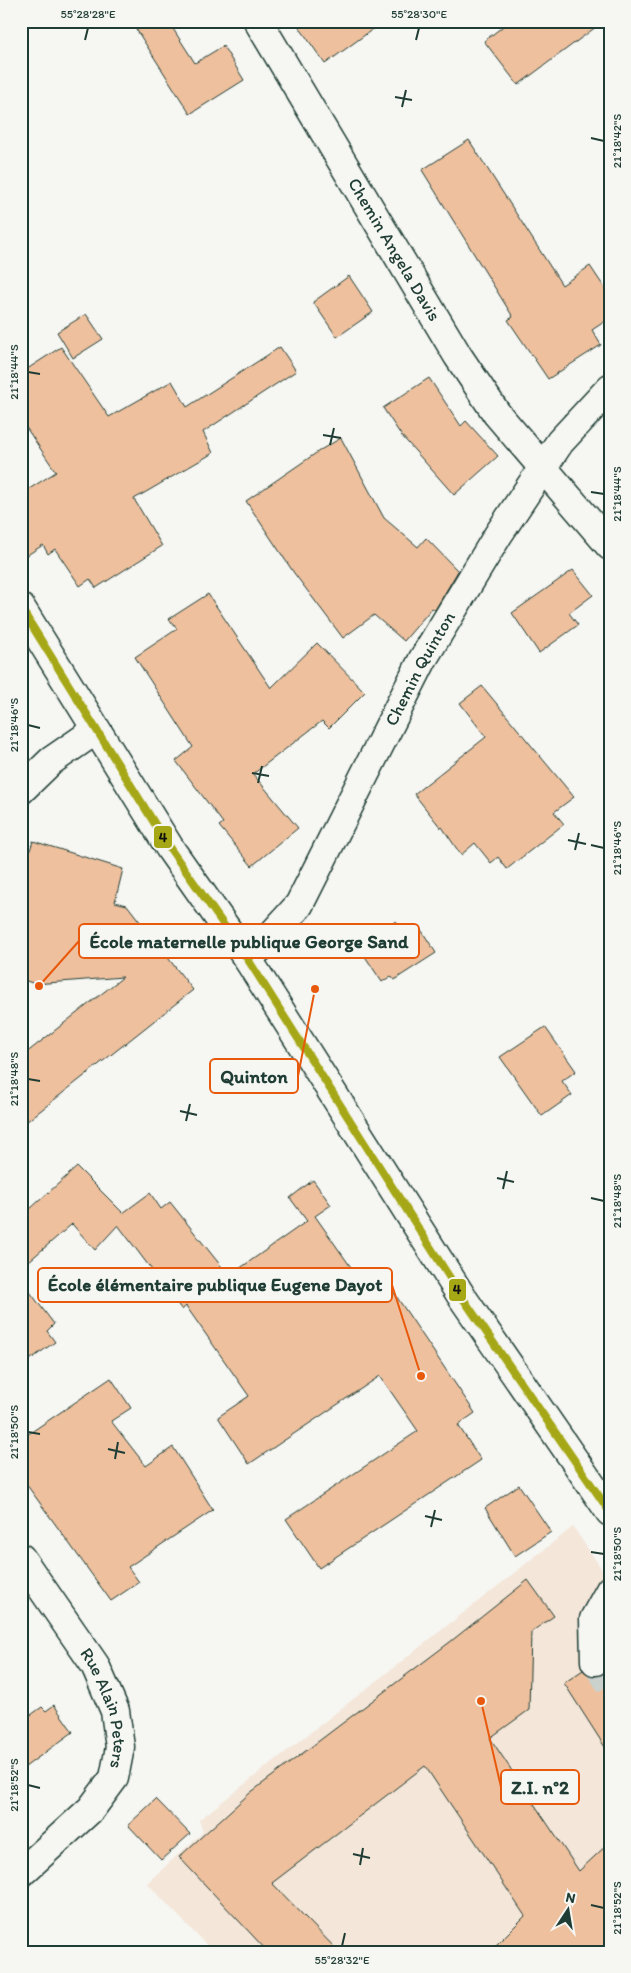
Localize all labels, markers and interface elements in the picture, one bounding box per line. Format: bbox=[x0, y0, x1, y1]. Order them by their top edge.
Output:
text: 55°28'28"E bbox=[60, 7, 116, 21]
text: 55°28'30"E bbox=[391, 7, 447, 21]
text: 21°18'42"S bbox=[610, 114, 624, 168]
street label: Chemin Angela Davis bbox=[343, 174, 446, 325]
text: 21°18'44"S bbox=[7, 344, 21, 400]
text: 21°18'44"S bbox=[610, 466, 624, 522]
street label: Chemin Quinton bbox=[380, 607, 460, 730]
text: 21°18'46"S bbox=[7, 698, 21, 752]
text: 21°18'46"S bbox=[610, 821, 624, 875]
line badge: 4 bbox=[153, 825, 173, 849]
text: 4 bbox=[159, 829, 168, 846]
callout: École maternelle publique George Sand bbox=[79, 924, 419, 958]
text: École maternelle publique George Sand bbox=[90, 930, 409, 953]
text: 21°18'48"S bbox=[7, 1051, 21, 1106]
callout: Quinton bbox=[210, 1059, 298, 1093]
text: Quinton bbox=[220, 1065, 288, 1088]
text: 21°18'48"S bbox=[610, 1173, 624, 1228]
callout: École élémentaire publique Eugene Dayot bbox=[38, 1268, 392, 1302]
text: École élémentaire publique Eugene Dayot bbox=[48, 1273, 382, 1296]
line badge: 4 bbox=[448, 1278, 467, 1302]
text: 4 bbox=[453, 1281, 462, 1298]
text: 21°18'50"S bbox=[7, 1404, 21, 1459]
text: 21°18'50"S bbox=[610, 1526, 624, 1581]
street label: Rue Alain Peters bbox=[75, 1643, 131, 1771]
text: 21°18'52"S bbox=[7, 1758, 21, 1812]
callout: Z.I. n°2 bbox=[501, 1770, 579, 1804]
text: Z.I. n°2 bbox=[511, 1776, 569, 1799]
text: 21°18'52"S bbox=[610, 1881, 624, 1935]
north arrow bbox=[544, 1886, 594, 1936]
text: N bbox=[564, 1888, 577, 1907]
text: 55°28'32"E bbox=[314, 1953, 370, 1967]

